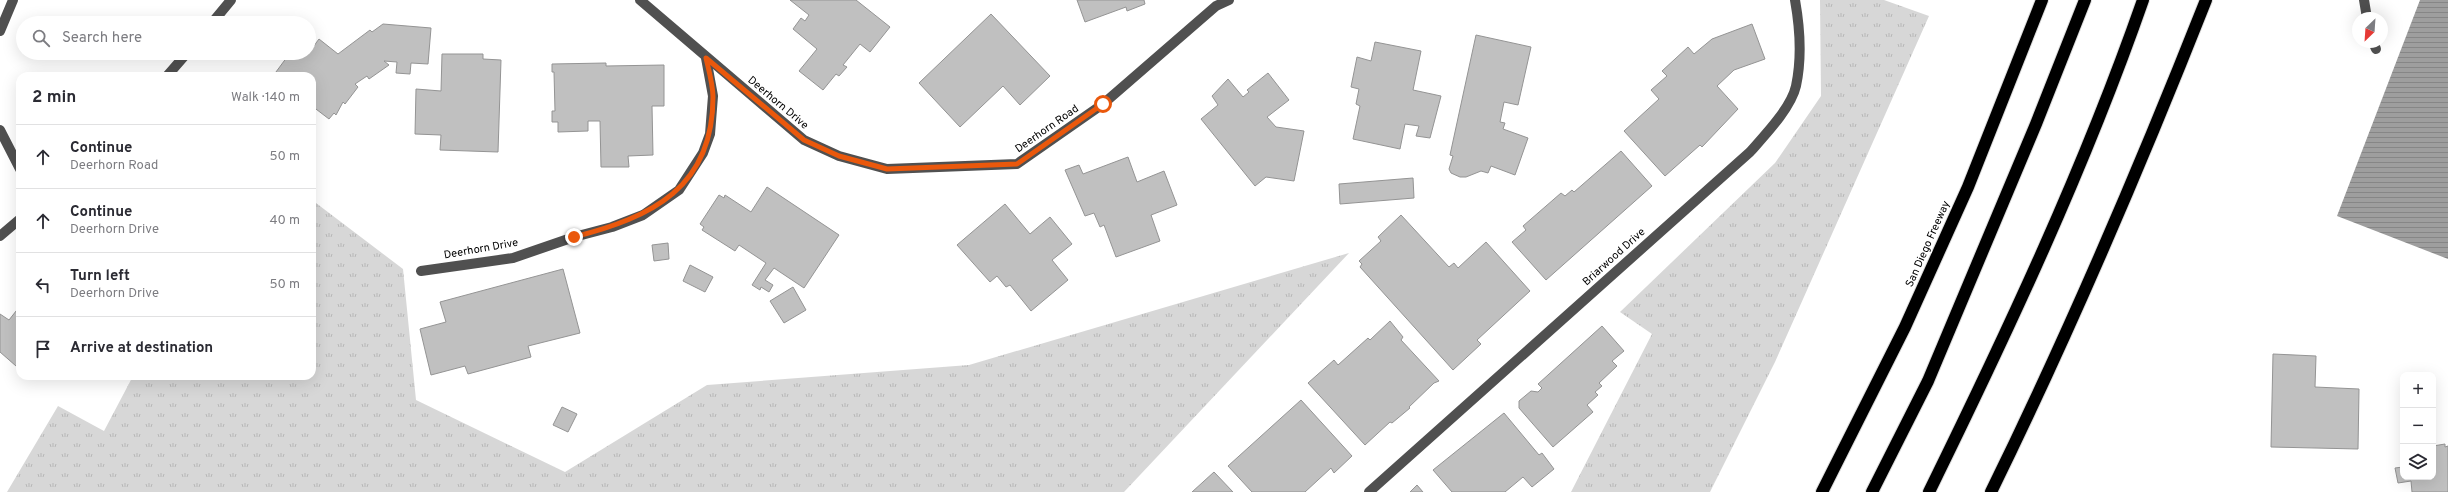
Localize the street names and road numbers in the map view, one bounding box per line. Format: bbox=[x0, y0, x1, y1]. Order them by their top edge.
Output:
street label: Deerhorn Drive bbox=[745, 73, 811, 133]
street label: Deerhorn Road bbox=[1012, 102, 1082, 156]
street label: San Diego Freeway bbox=[1903, 198, 1953, 289]
street label: Briarwood Drive bbox=[1580, 225, 1648, 289]
street label: Deerhorn Drive bbox=[443, 236, 519, 262]

